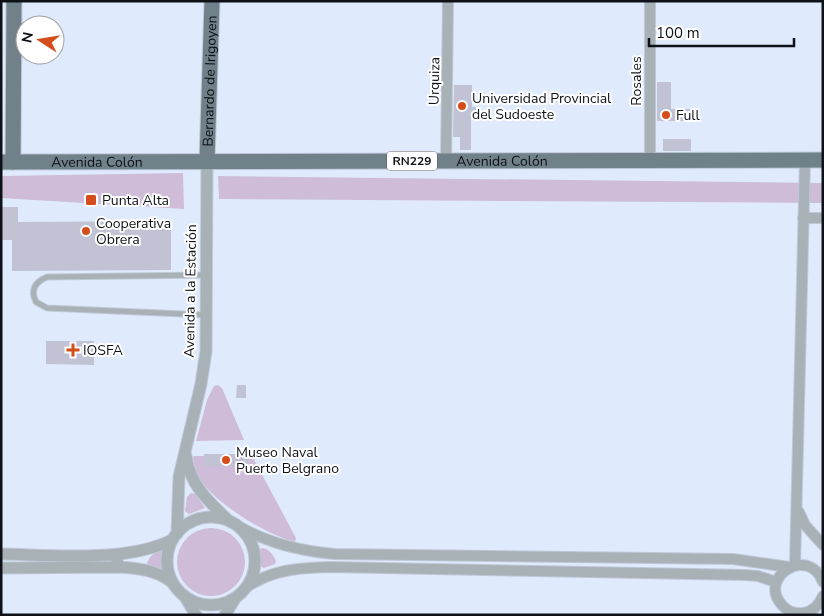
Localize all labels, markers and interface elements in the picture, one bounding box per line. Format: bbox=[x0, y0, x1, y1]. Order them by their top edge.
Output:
north arrow bbox=[15, 15, 65, 65]
street label: Bernardo de Irigoyen bbox=[198, 15, 222, 147]
scale bar bbox=[649, 15, 794, 47]
text: 100 m bbox=[656, 23, 700, 43]
text: N bbox=[17, 30, 38, 45]
street label: Rosales bbox=[627, 56, 646, 106]
street label: Urquiza bbox=[425, 57, 444, 105]
place label: Universidad Provincial del Sudoeste bbox=[472, 89, 612, 124]
marker: Universidad Provincial del Sudoeste bbox=[456, 100, 468, 112]
place label: Full bbox=[676, 106, 701, 125]
marker: Full bbox=[660, 109, 672, 121]
road number: RN229 bbox=[387, 152, 437, 170]
street label: Avenida Colón bbox=[456, 152, 548, 171]
street label: Avenida Colón bbox=[51, 153, 143, 172]
place label: Punta Alta bbox=[102, 191, 169, 210]
marker: Punta Alta bbox=[84, 193, 98, 207]
place label: Cooperativa Obrera bbox=[96, 214, 171, 249]
street label: Avenida a la Estación bbox=[180, 224, 201, 358]
marker: Cooperativa Obrera bbox=[80, 225, 92, 237]
place label: IOSFA bbox=[83, 341, 123, 360]
marker: IOSFA bbox=[67, 344, 79, 356]
place label: Museo Naval Puerto Belgrano bbox=[236, 443, 339, 478]
marker: Museo Naval Puerto Belgrano bbox=[220, 454, 232, 466]

